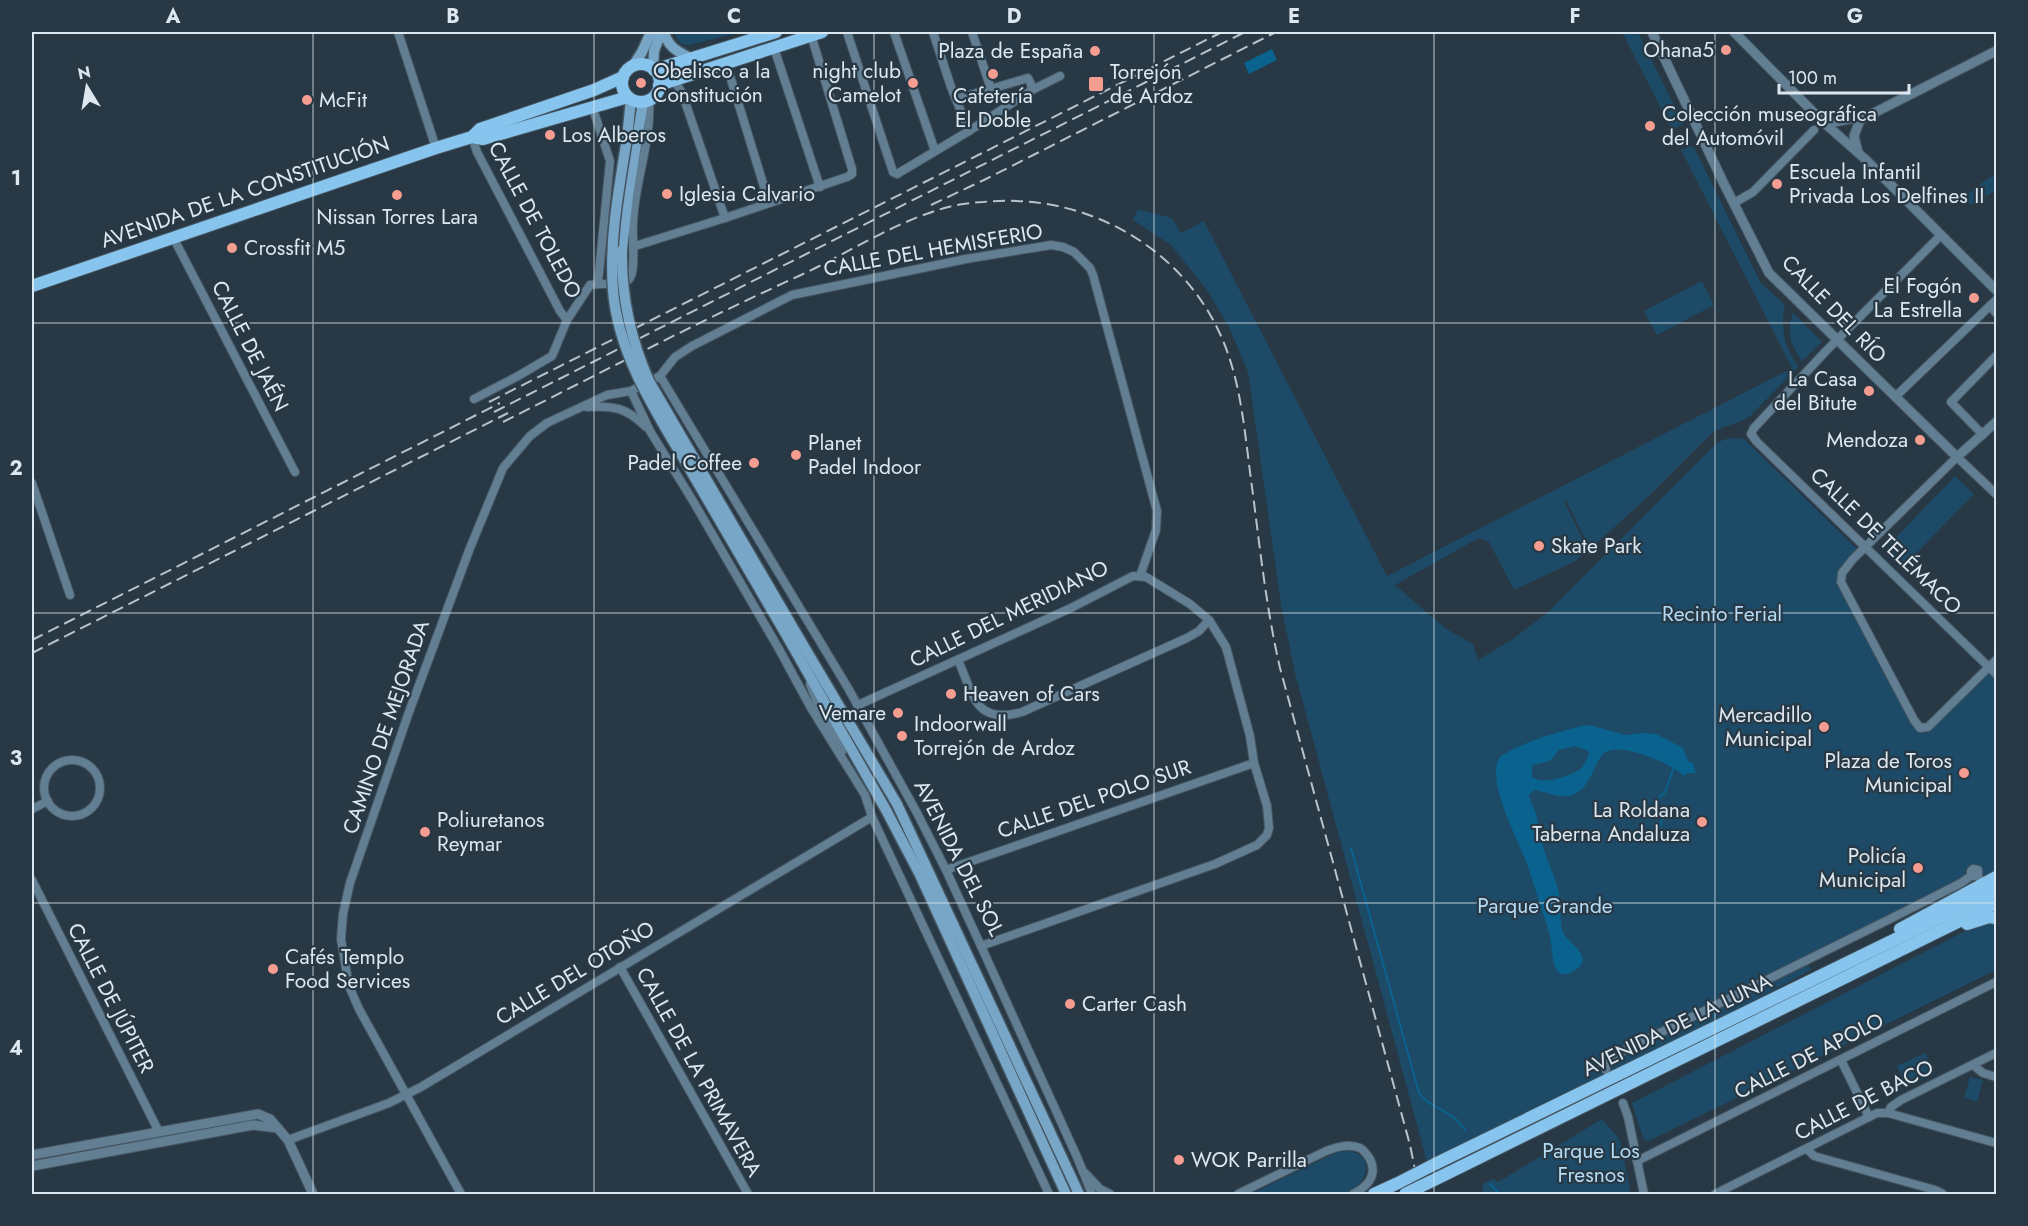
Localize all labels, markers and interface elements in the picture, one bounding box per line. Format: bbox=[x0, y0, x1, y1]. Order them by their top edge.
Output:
text: A bbox=[165, 2, 181, 31]
text: B bbox=[446, 2, 460, 31]
text: C bbox=[727, 2, 741, 31]
text: D bbox=[1007, 2, 1021, 31]
text: E bbox=[1288, 2, 1300, 31]
text: F bbox=[1569, 2, 1581, 31]
text: G bbox=[1847, 2, 1863, 31]
place label: Ohana5 bbox=[1643, 35, 1714, 65]
place label: Plaza de España bbox=[938, 36, 1083, 66]
marker: Ohana5 bbox=[1719, 43, 1733, 57]
marker: Plaza de España bbox=[1088, 44, 1102, 58]
place label: Obelisco a la Constitución bbox=[653, 56, 770, 110]
place label: night club Camelot bbox=[812, 56, 901, 110]
north arrow bbox=[57, 57, 117, 117]
place label: Torrejón de Ardoz bbox=[1110, 57, 1193, 111]
scale bar bbox=[1779, 57, 1910, 95]
text: N bbox=[76, 60, 93, 85]
text: 100 m bbox=[1788, 65, 1837, 91]
marker: Cafetería El Doble bbox=[986, 67, 1000, 81]
marker: Torrejón de Ardoz bbox=[1087, 75, 1105, 93]
marker: Obelisco a la Constitución bbox=[634, 76, 648, 90]
marker: night club Camelot bbox=[906, 76, 920, 90]
place label: Cafetería El Doble bbox=[953, 81, 1033, 135]
place label: McFit bbox=[319, 85, 367, 115]
marker: McFit bbox=[300, 93, 314, 107]
place label: Colección museográfica del Automóvil bbox=[1662, 99, 1877, 153]
marker: Colección museográfica del Automóvil bbox=[1643, 119, 1657, 133]
place label: Los Alberos bbox=[562, 120, 666, 150]
street label: AVENIDA DE LA CONSTITUCIÓN bbox=[97, 128, 393, 256]
marker: Los Alberos bbox=[543, 128, 557, 142]
street label: CALLE DE TOLEDO bbox=[481, 136, 589, 304]
place label: Escuela Infantil Privada Los Delfines II bbox=[1789, 157, 1984, 211]
text: 1 bbox=[11, 164, 21, 193]
marker: Escuela Infantil Privada Los Delfines II bbox=[1770, 177, 1784, 191]
place label: Iglesia Calvario bbox=[679, 179, 815, 209]
marker: Iglesia Calvario bbox=[660, 187, 674, 201]
marker: Nissan Torres Lara bbox=[390, 188, 404, 202]
place label: Nissan Torres Lara bbox=[316, 202, 478, 232]
street label: CALLE DEL HEMISFERIO bbox=[821, 216, 1045, 284]
place label: Crossfit M5 bbox=[244, 233, 345, 263]
marker: Crossfit M5 bbox=[225, 241, 239, 255]
street label: CALLE DEL RÍO bbox=[1775, 248, 1893, 370]
place label: El Fogón La Estrella bbox=[1874, 271, 1962, 325]
street label: CALLE DE JAÉN bbox=[204, 275, 296, 417]
marker: El Fogón La Estrella bbox=[1967, 291, 1981, 305]
place label: La Casa del Bitute bbox=[1774, 364, 1857, 418]
marker: La Casa del Bitute bbox=[1862, 384, 1876, 398]
place label: Mendoza bbox=[1826, 425, 1908, 455]
place label: Planet Padel Indoor bbox=[808, 428, 922, 482]
marker: Mendoza bbox=[1913, 433, 1927, 447]
place label: Padel Coffee bbox=[628, 448, 742, 478]
marker: Planet Padel Indoor bbox=[789, 448, 803, 462]
text: 2 bbox=[9, 454, 23, 483]
marker: Padel Coffee bbox=[747, 456, 761, 470]
street label: CALLE DE TELÉMACO bbox=[1804, 461, 1968, 621]
place label: Skate Park bbox=[1551, 531, 1642, 561]
marker: Skate Park bbox=[1532, 539, 1546, 553]
street label: CALLE DEL MERIDIANO bbox=[905, 553, 1113, 675]
park label: Recinto Ferial bbox=[1662, 599, 1782, 629]
street label: CAMINO DE MEJORADA bbox=[335, 616, 437, 838]
place label: Heaven of Cars bbox=[963, 679, 1100, 709]
marker: Heaven of Cars bbox=[944, 687, 958, 701]
place label: Vemare bbox=[819, 698, 886, 728]
place label: Mercadillo Municipal bbox=[1719, 700, 1812, 754]
marker: Vemare bbox=[891, 706, 905, 720]
place label: Indoorwall Torrejón de Ardoz bbox=[914, 709, 1075, 763]
marker: Mercadillo Municipal bbox=[1817, 720, 1831, 734]
marker: Indoorwall Torrejón de Ardoz bbox=[895, 729, 909, 743]
text: 3 bbox=[10, 744, 22, 773]
place label: Plaza de Toros Municipal bbox=[1824, 746, 1952, 800]
street label: CALLE DEL POLO SUR bbox=[993, 752, 1195, 846]
marker: Plaza de Toros Municipal bbox=[1957, 766, 1971, 780]
street label: AVENIDA DEL SOL bbox=[907, 775, 1012, 942]
place label: La Roldana Taberna Andaluza bbox=[1532, 795, 1690, 849]
place label: Poliuretanos Reymar bbox=[437, 805, 544, 859]
marker: La Roldana Taberna Andaluza bbox=[1695, 815, 1709, 829]
marker: Poliuretanos Reymar bbox=[418, 825, 432, 839]
place label: Policía Municipal bbox=[1819, 841, 1906, 895]
marker: Policía Municipal bbox=[1911, 861, 1925, 875]
park label: Parque Grande bbox=[1477, 891, 1613, 921]
street label: CALLE DEL OTOÑO bbox=[490, 914, 660, 1032]
street label: CALLE DE JÚPITER bbox=[60, 918, 162, 1078]
place label: Cafés Templo Food Services bbox=[285, 942, 410, 996]
marker: Cafés Templo Food Services bbox=[266, 962, 280, 976]
street label: CALLE DE LA PRIMAVERA bbox=[629, 962, 769, 1182]
street label: AVENIDA DE LA LUNA bbox=[1577, 966, 1777, 1084]
place label: Carter Cash bbox=[1082, 989, 1187, 1019]
marker: Carter Cash bbox=[1063, 997, 1077, 1011]
street label: CALLE DE APOLO bbox=[1729, 1005, 1889, 1107]
text: 4 bbox=[9, 1034, 23, 1063]
street label: CALLE DE BACO bbox=[1789, 1052, 1939, 1148]
park label: Parque Los Fresnos bbox=[1542, 1136, 1640, 1190]
place label: WOK Parrilla bbox=[1191, 1145, 1307, 1175]
marker: WOK Parrilla bbox=[1172, 1153, 1186, 1167]

